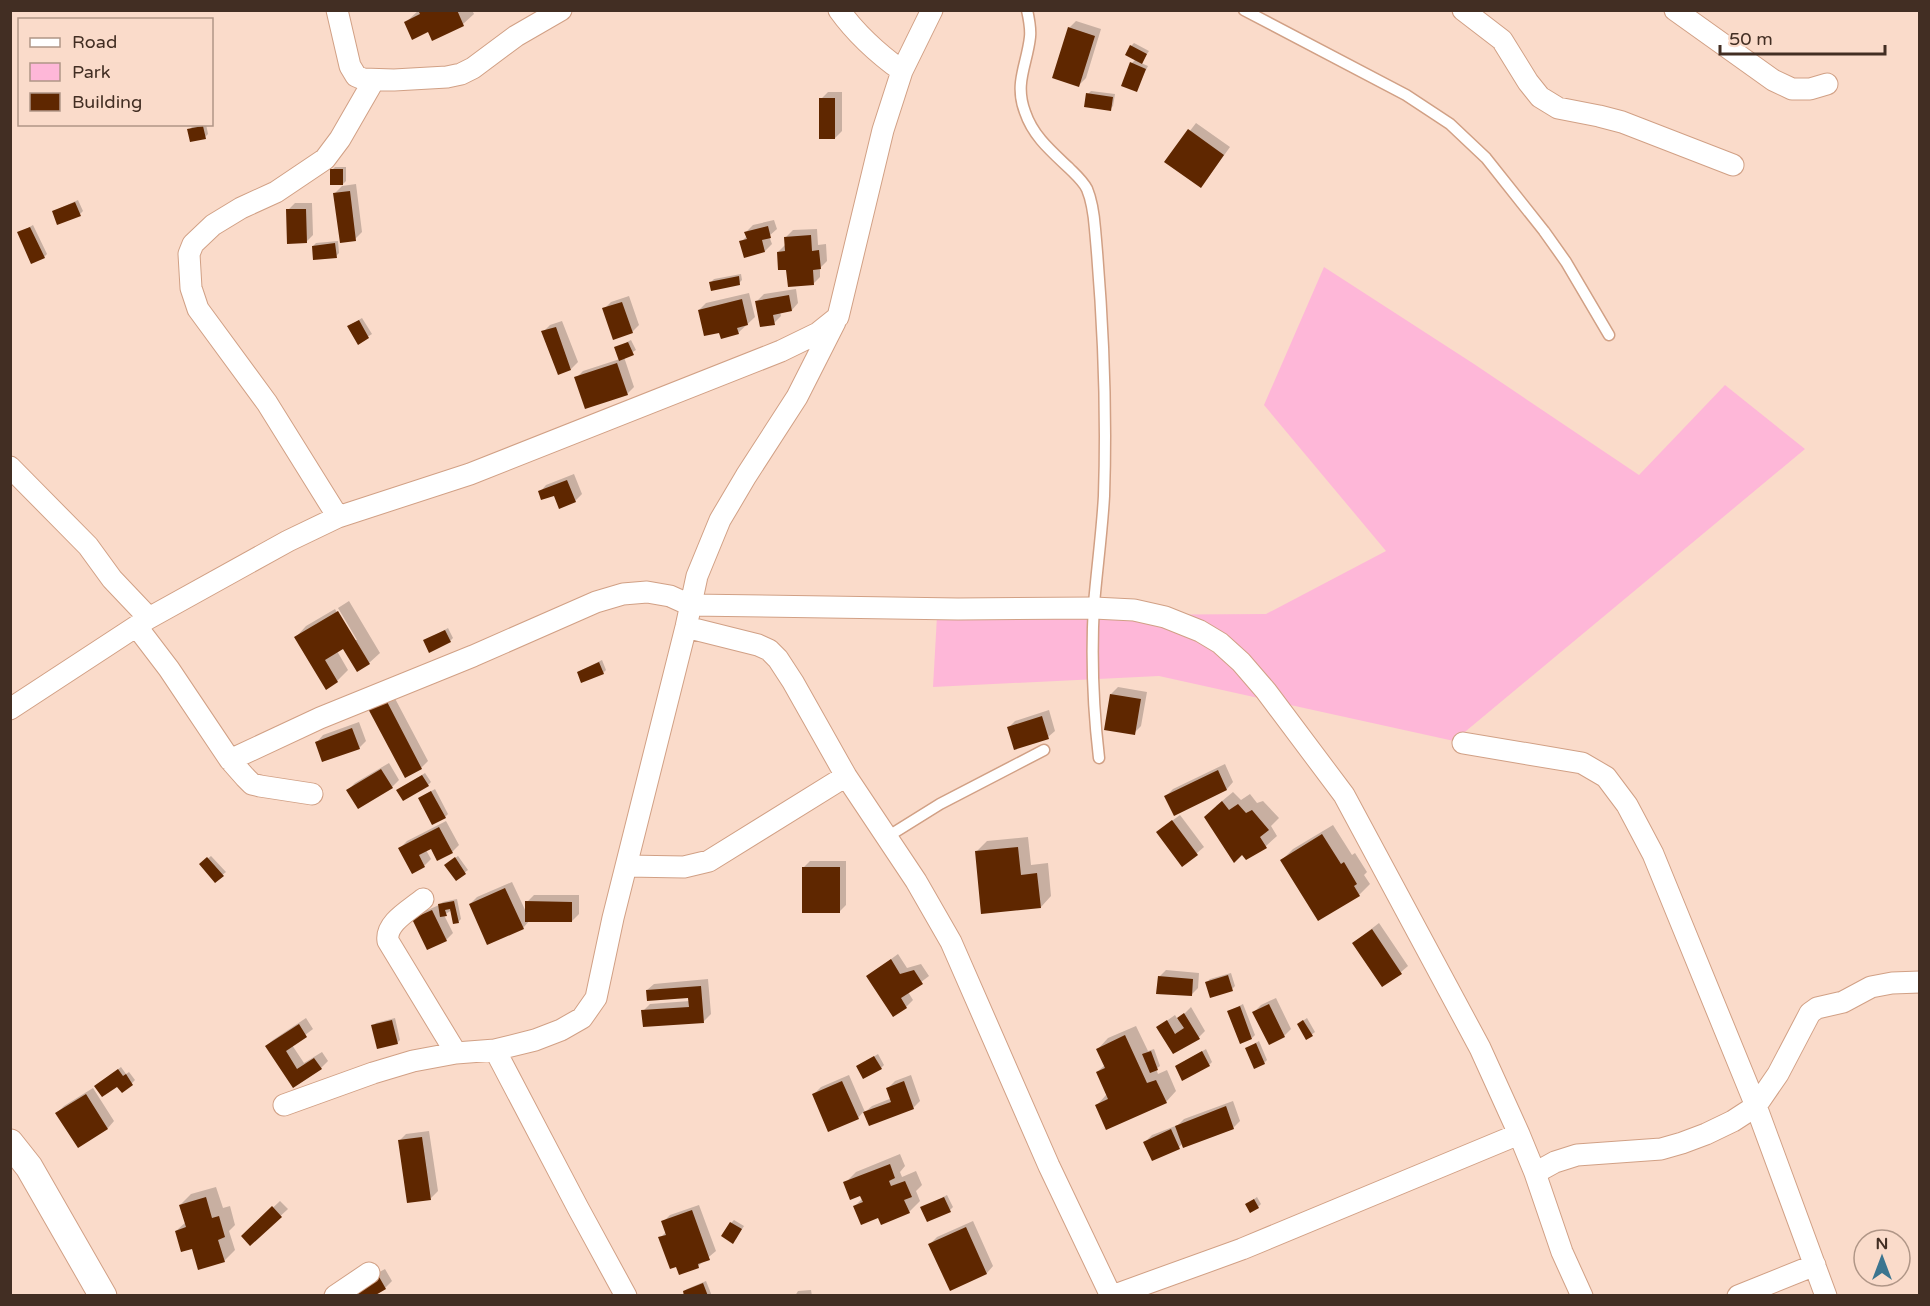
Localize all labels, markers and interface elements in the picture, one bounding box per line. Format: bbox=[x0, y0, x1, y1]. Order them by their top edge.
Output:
legend bbox=[18, 18, 213, 126]
scale bar bbox=[1720, 18, 1885, 56]
text: 50 m bbox=[1729, 28, 1773, 50]
text: Road bbox=[72, 31, 117, 53]
text: Park bbox=[72, 61, 111, 83]
text: Building bbox=[72, 91, 142, 113]
north arrow bbox=[1852, 1228, 1912, 1288]
text: N bbox=[1876, 1234, 1888, 1254]

